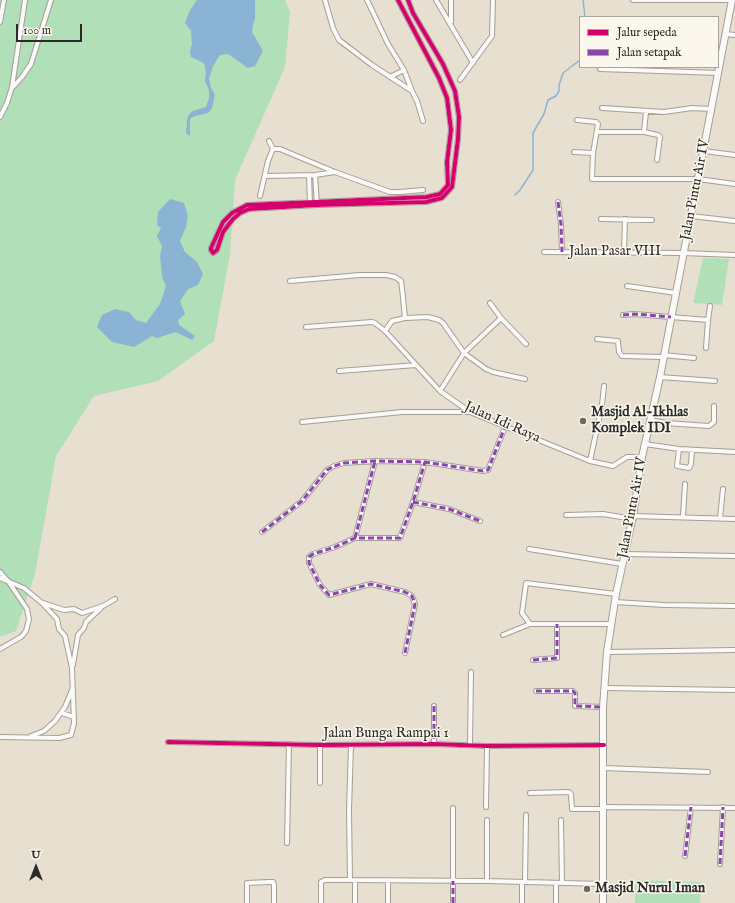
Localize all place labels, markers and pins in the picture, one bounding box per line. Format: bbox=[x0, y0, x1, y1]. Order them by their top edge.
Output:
place label: Masjid Al-Ikhlas Komplek IDI bbox=[591, 405, 688, 438]
marker: Masjid Al-Ikhlas Komplek IDI bbox=[578, 416, 588, 426]
place label: Masjid Nurul Iman bbox=[595, 881, 705, 897]
marker: Masjid Nurul Iman bbox=[582, 884, 592, 894]

